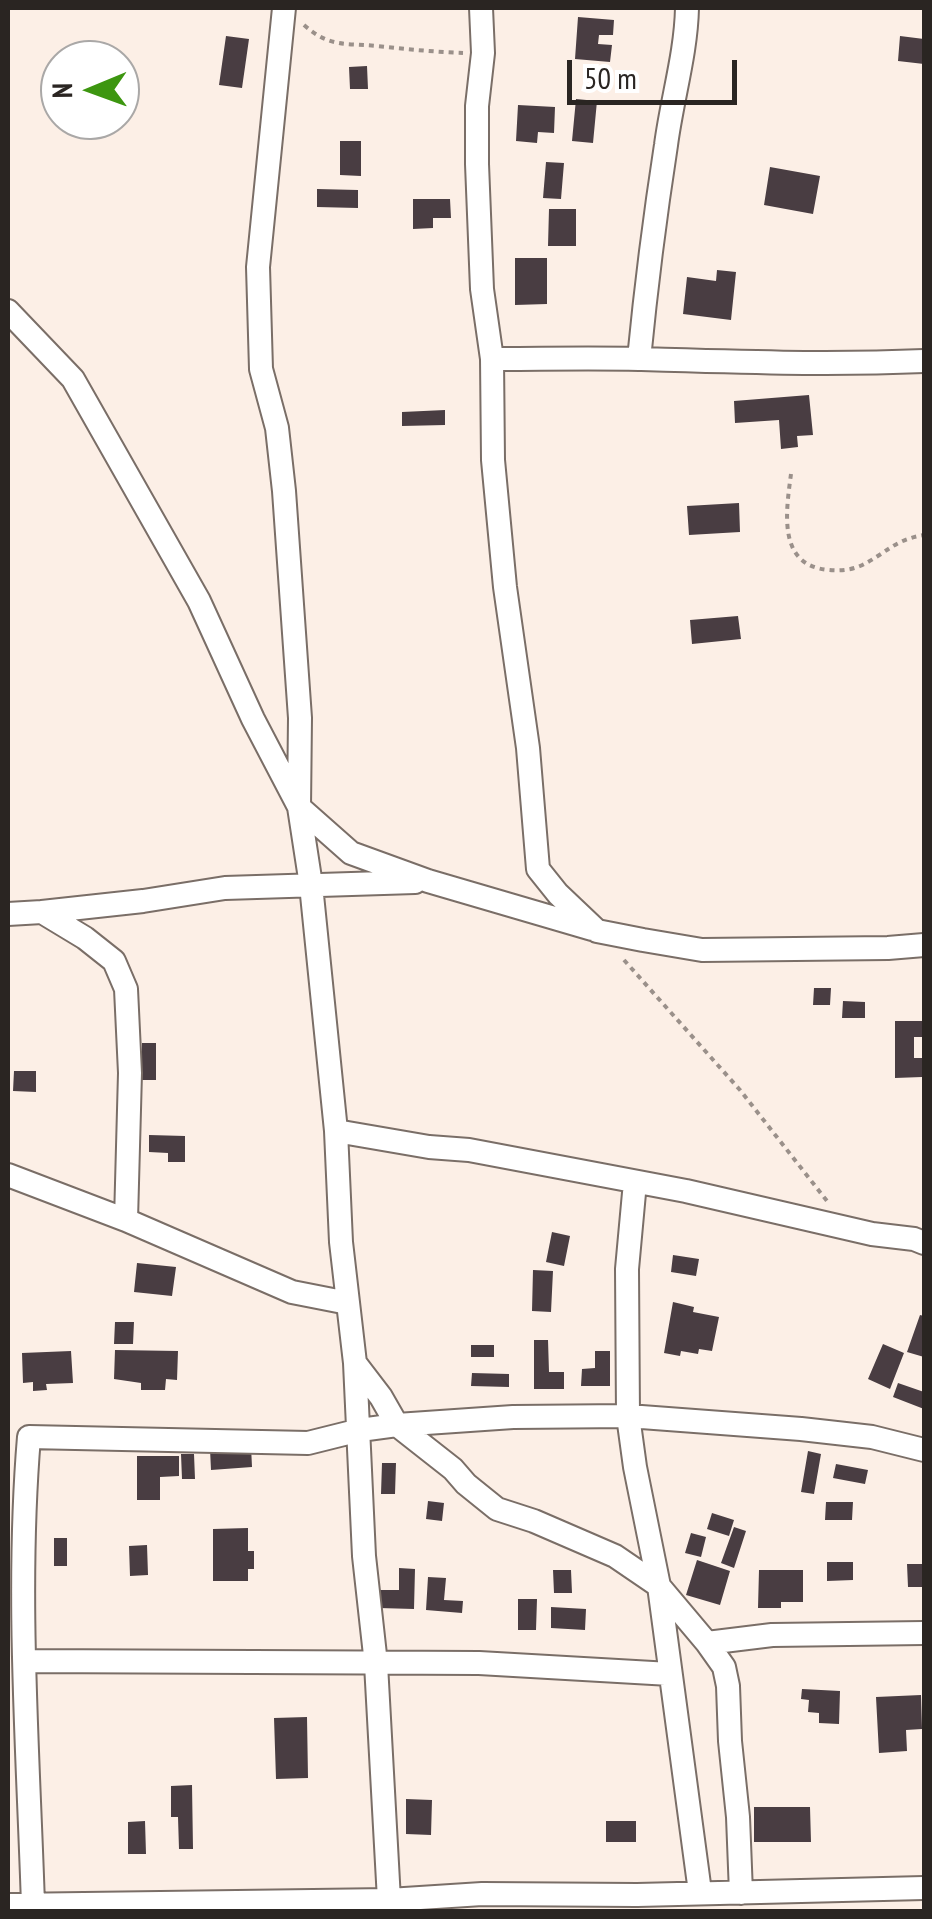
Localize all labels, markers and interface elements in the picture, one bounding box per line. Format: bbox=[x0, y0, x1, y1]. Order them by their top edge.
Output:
north arrow bbox=[40, 40, 140, 140]
scale bar bbox=[572, 40, 742, 102]
text: 50 m bbox=[584, 58, 637, 97]
text: N bbox=[43, 83, 80, 98]

